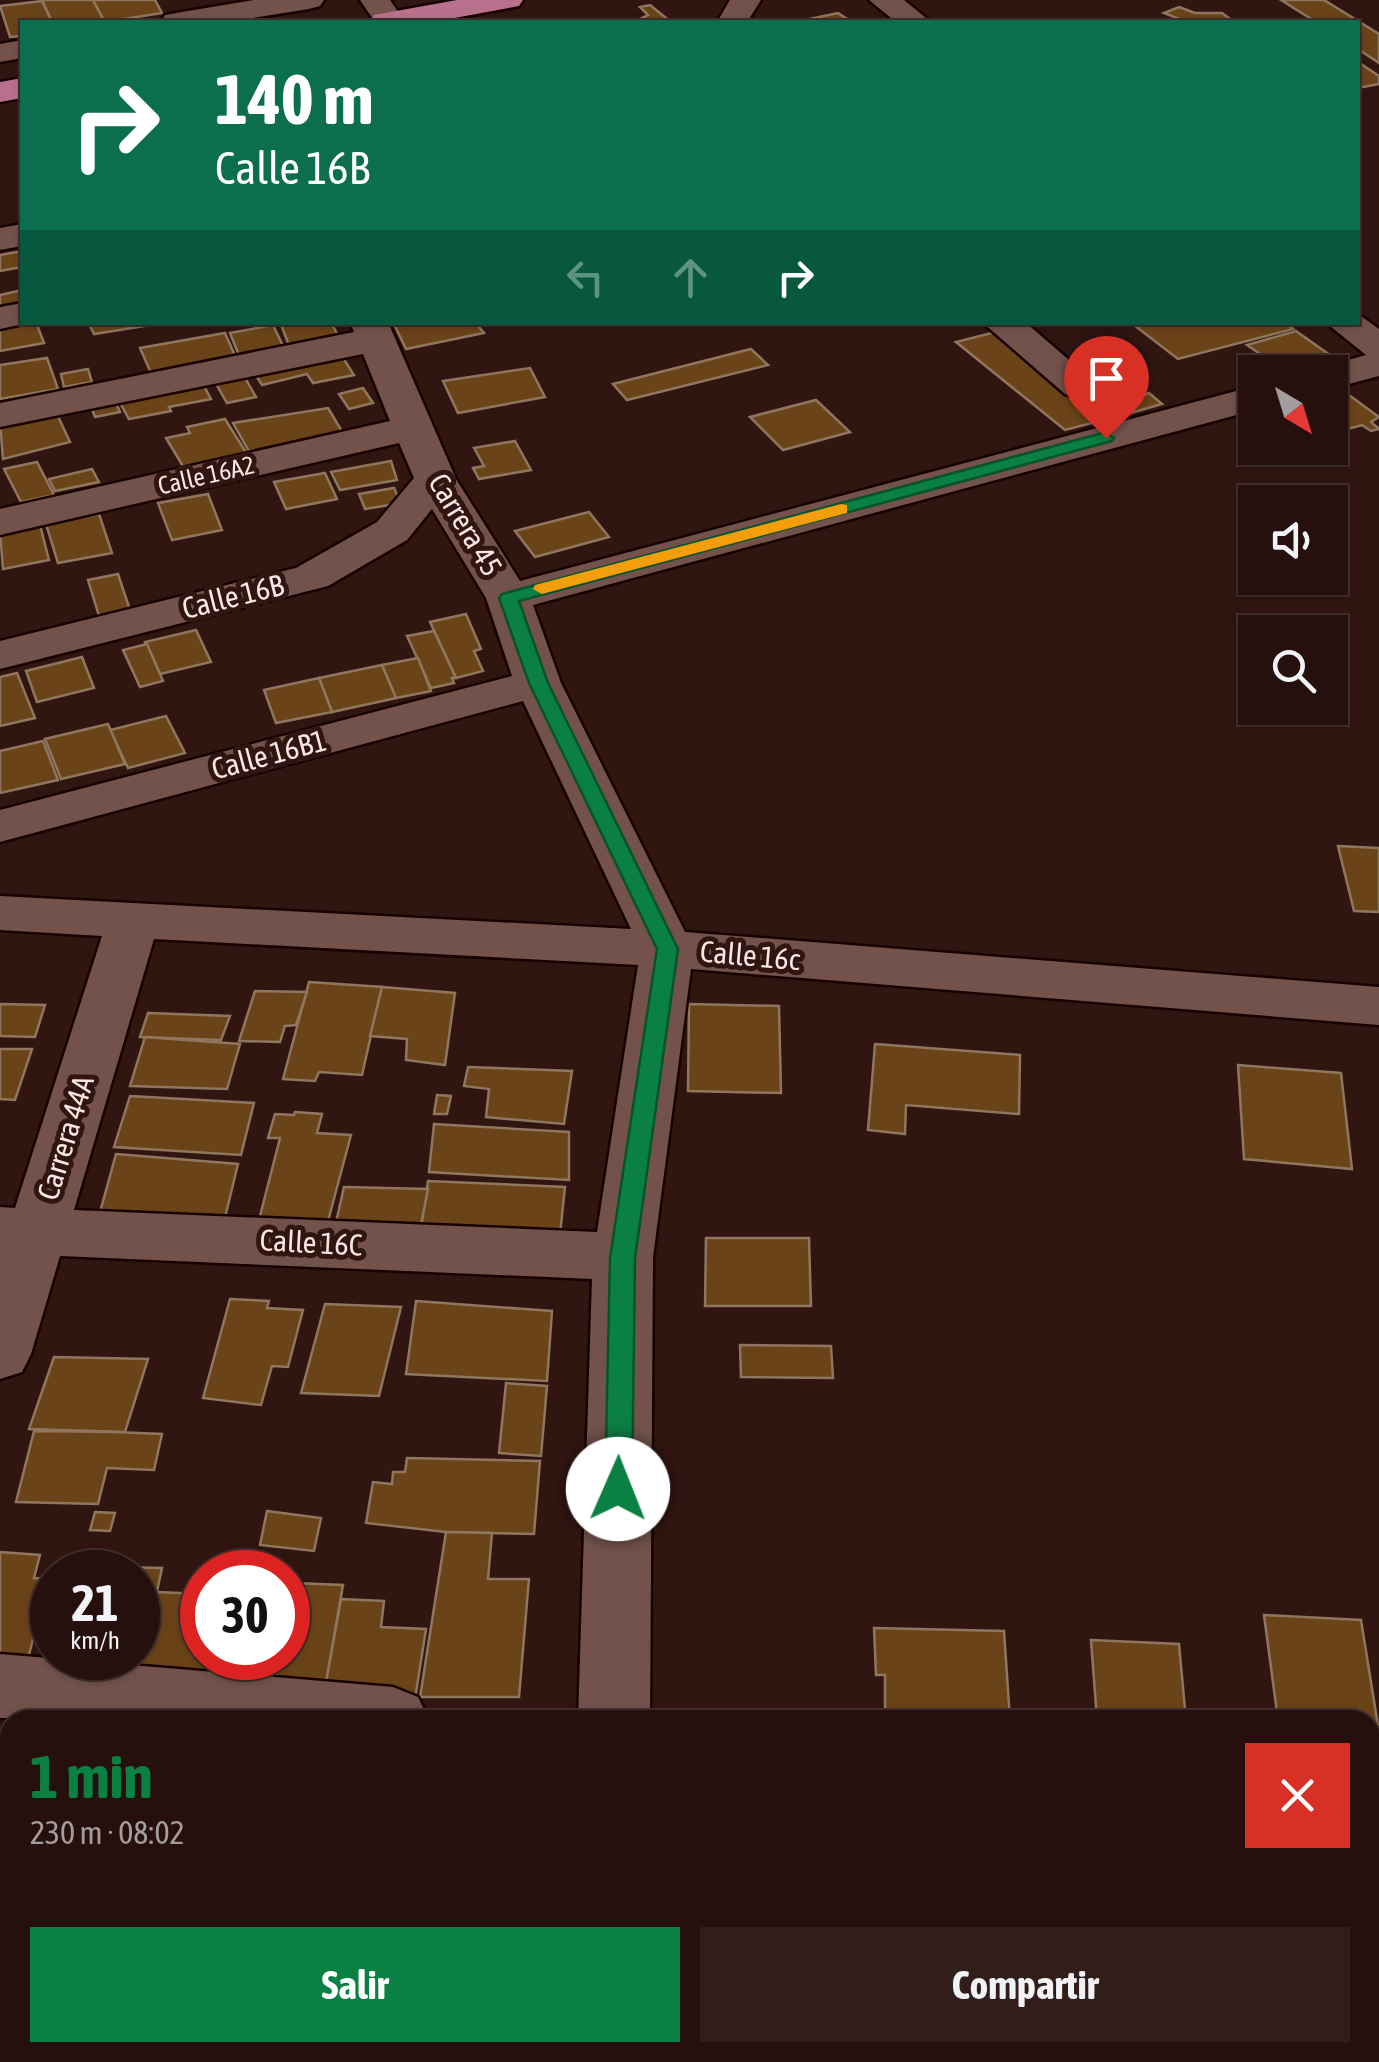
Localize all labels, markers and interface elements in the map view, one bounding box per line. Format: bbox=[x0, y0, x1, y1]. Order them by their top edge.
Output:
text: 140 m bbox=[215, 59, 374, 139]
icon: right bbox=[50, 60, 180, 190]
text: Calle 16B bbox=[215, 142, 370, 194]
icon: left bbox=[558, 250, 613, 305]
icon: ahead bbox=[663, 250, 718, 305]
icon: right bbox=[768, 250, 823, 305]
pin bbox=[1064, 336, 1149, 439]
icon: arrive bbox=[1079, 351, 1134, 406]
north arrow bbox=[1238, 355, 1348, 465]
map controls bbox=[1238, 355, 1348, 725]
street label: Calle 16A2 bbox=[155, 450, 257, 500]
street label: Carrera 45 bbox=[422, 467, 510, 582]
button: sound bbox=[1238, 485, 1348, 595]
street label: Calle 16B bbox=[179, 567, 287, 625]
button: search bbox=[1238, 615, 1348, 725]
street label: Calle 16B1 bbox=[208, 722, 330, 786]
street label: Calle 16c bbox=[699, 934, 802, 976]
street label: Carrera 44A bbox=[30, 1071, 100, 1204]
street label: Calle 16C bbox=[259, 1222, 363, 1262]
position arrow bbox=[566, 1437, 670, 1541]
speed limit sign: 30 bbox=[180, 1550, 310, 1680]
text: 21 bbox=[71, 1574, 118, 1632]
text: km/h bbox=[70, 1626, 120, 1654]
text: 1 min bbox=[30, 1742, 153, 1811]
button: close bbox=[1245, 1743, 1350, 1848]
text: 230 m · 08:02 bbox=[30, 1814, 185, 1851]
button: Salir bbox=[30, 1927, 680, 2042]
button: Compartir bbox=[700, 1927, 1350, 2042]

